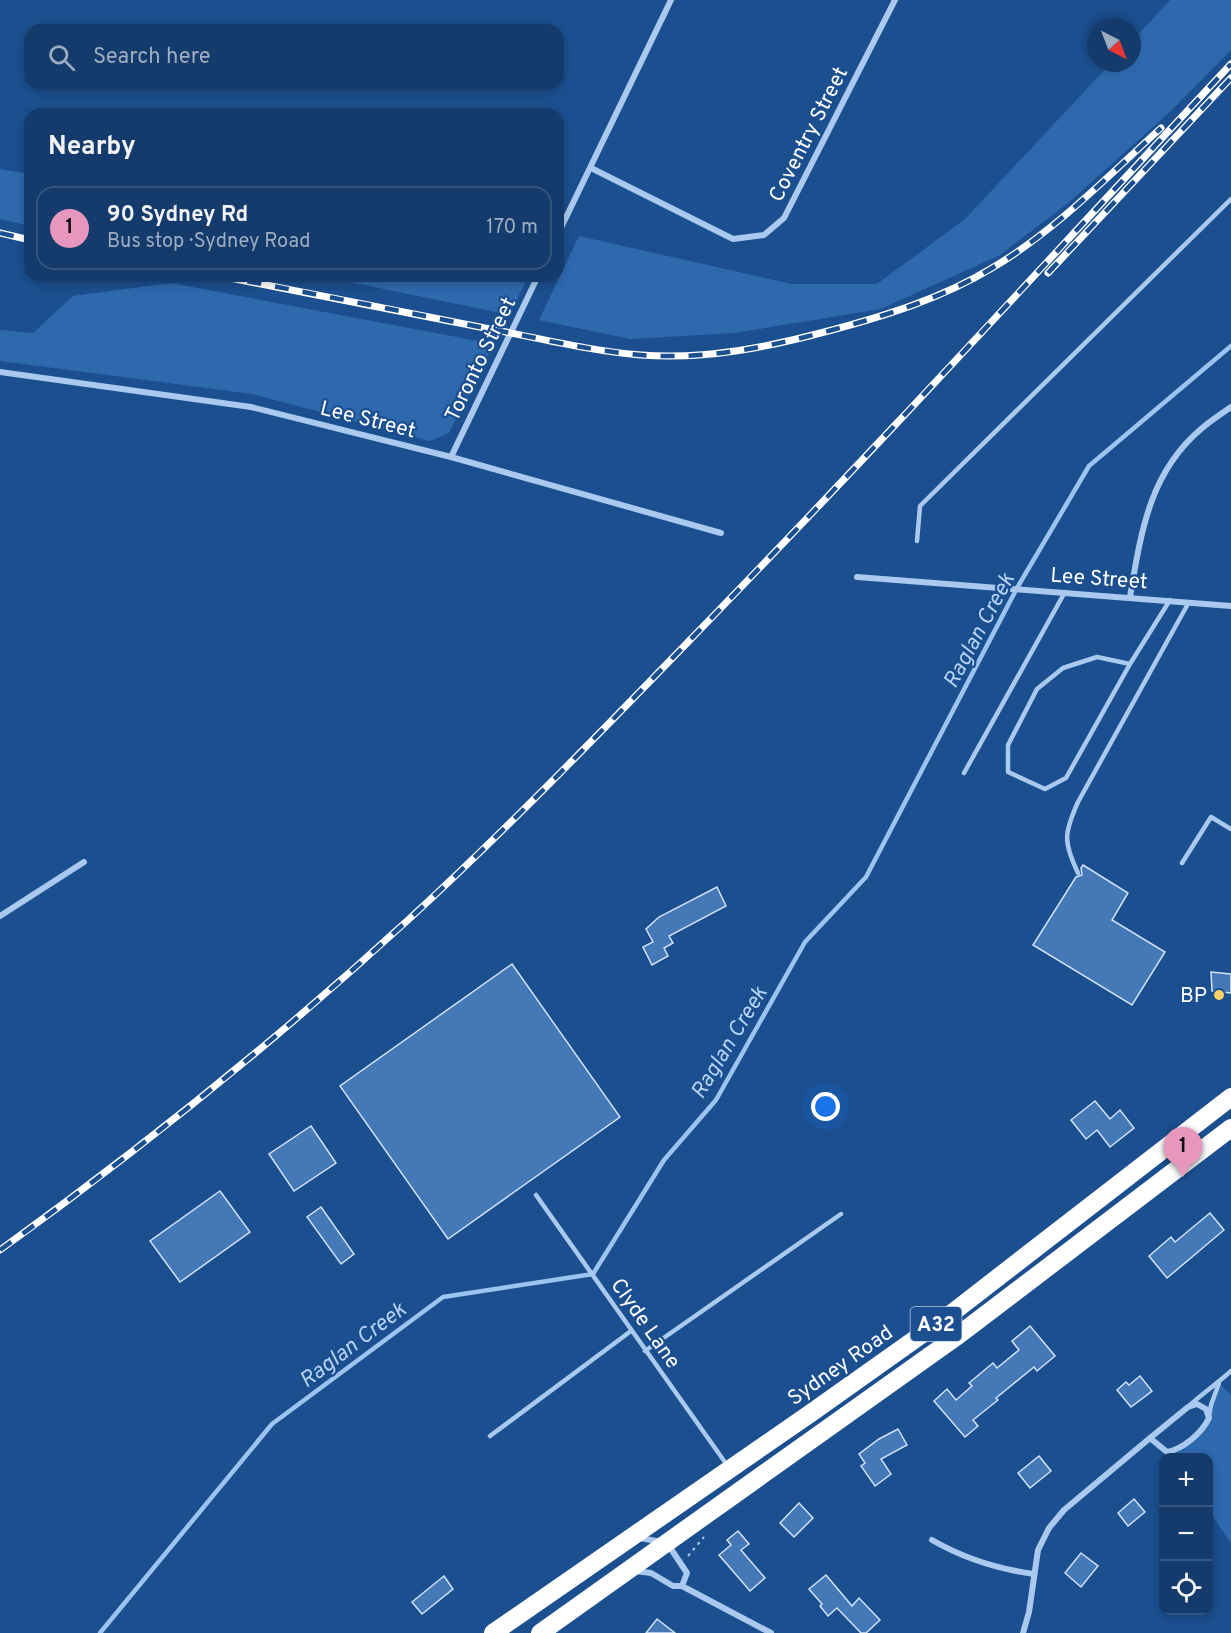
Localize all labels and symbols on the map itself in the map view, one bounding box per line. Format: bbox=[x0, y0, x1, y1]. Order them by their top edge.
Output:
north arrow bbox=[1087, 18, 1141, 72]
street label: Coventry Street bbox=[764, 62, 855, 207]
street label: Toronto Street bbox=[440, 293, 523, 426]
street label: Lee Street bbox=[317, 396, 418, 445]
street label: Lee Street bbox=[1049, 563, 1148, 596]
water label: Raglan Creek bbox=[939, 568, 1022, 693]
water label: Raglan Creek bbox=[686, 981, 775, 1104]
place label: BP bbox=[1180, 983, 1207, 1010]
marker: BP bbox=[1212, 988, 1226, 1002]
your location bbox=[811, 1092, 840, 1121]
pin: 1 bbox=[1164, 1128, 1202, 1177]
street label: Clyde Lane bbox=[604, 1273, 686, 1374]
water label: Raglan Creek bbox=[295, 1297, 413, 1395]
road number: A32 bbox=[910, 1307, 962, 1341]
street label: Sydney Road bbox=[783, 1320, 899, 1412]

